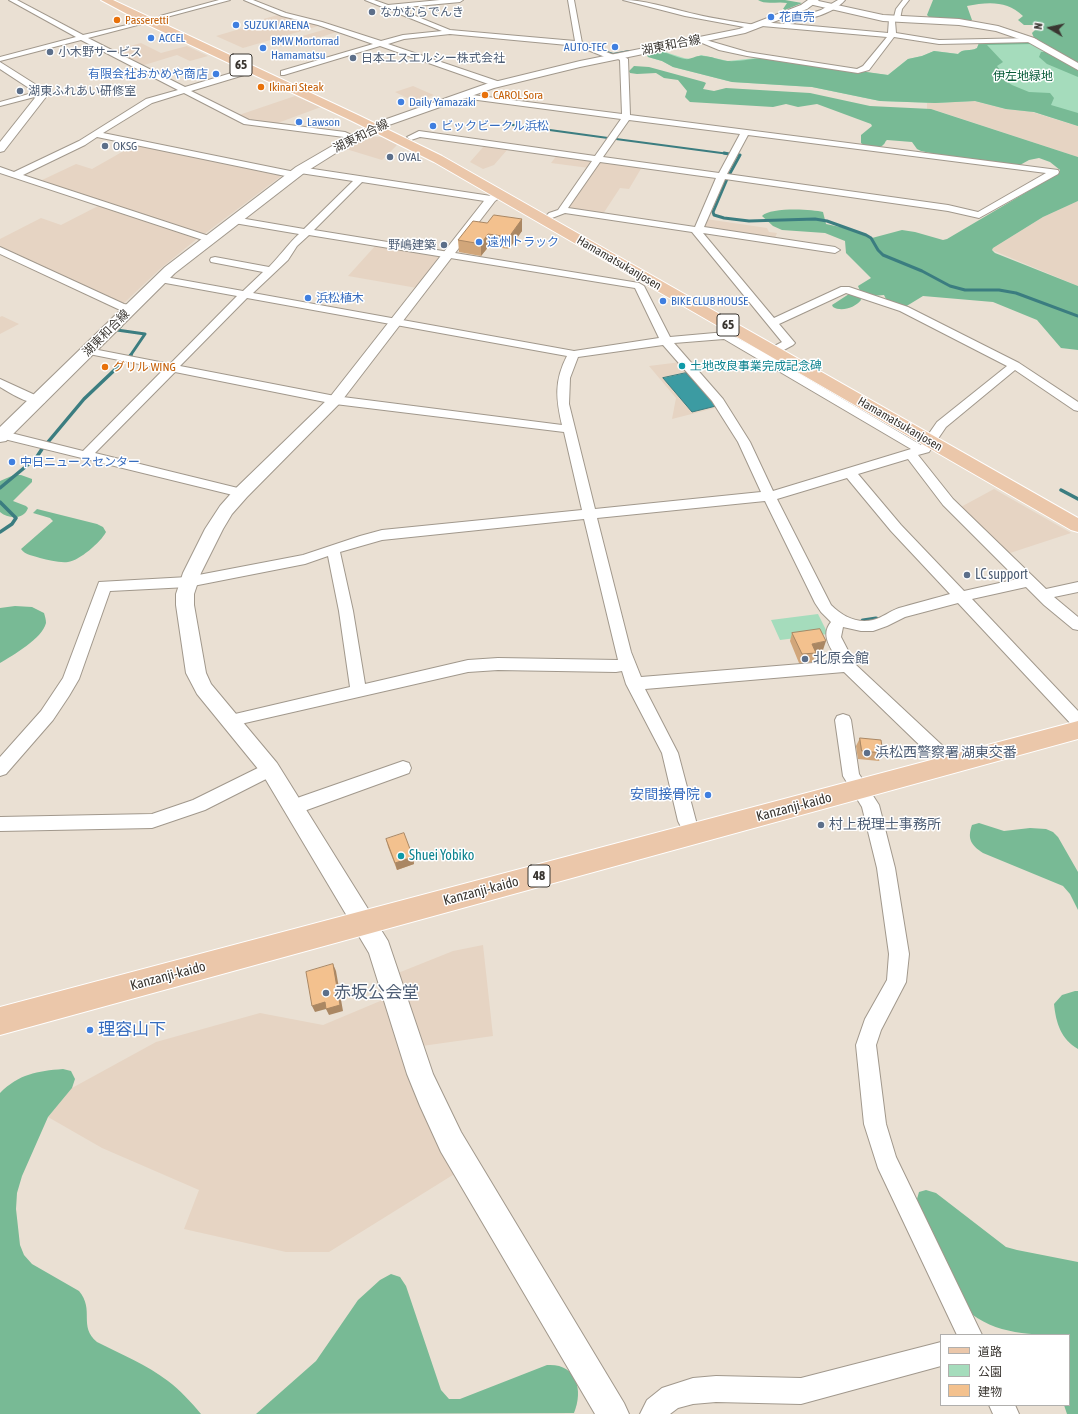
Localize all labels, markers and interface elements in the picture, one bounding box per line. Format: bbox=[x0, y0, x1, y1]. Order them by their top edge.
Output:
place label: なかむらでんき bbox=[380, 5, 464, 19]
marker: なかむらでんき bbox=[367, 7, 377, 17]
north arrow bbox=[1030, 8, 1070, 48]
place label: 花直売 bbox=[779, 10, 815, 24]
marker: 花直売 bbox=[766, 12, 776, 22]
place label: Passeretti bbox=[125, 13, 169, 27]
marker: Passeretti bbox=[112, 15, 122, 25]
place label: SUZUKI ARENA bbox=[244, 18, 309, 32]
marker: SUZUKI ARENA bbox=[231, 20, 241, 30]
text: N bbox=[1032, 22, 1045, 30]
place label: ACCEL bbox=[159, 31, 185, 45]
street label: 湖東和合線 bbox=[640, 32, 702, 58]
marker: ACCEL bbox=[146, 33, 156, 43]
place label: BMW Mortorrad Hamamatsu bbox=[271, 34, 339, 62]
place label: AUTO-TEC bbox=[564, 40, 607, 54]
marker: AUTO-TEC bbox=[610, 42, 620, 52]
marker: BMW Mortorrad Hamamatsu bbox=[258, 43, 268, 53]
place label: 小木野サービス bbox=[58, 45, 142, 59]
marker: 小木野サービス bbox=[45, 47, 55, 57]
place label: 日本エスエルシー株式会社 bbox=[361, 51, 505, 65]
marker: 日本エスエルシー株式会社 bbox=[348, 53, 358, 63]
road number: 65 bbox=[230, 54, 252, 76]
place label: 有限会社おかめや商店 bbox=[88, 67, 208, 81]
marker: 有限会社おかめや商店 bbox=[211, 69, 221, 79]
park label: 伊左地緑地 bbox=[993, 69, 1053, 83]
place label: Ikinari Steak bbox=[269, 80, 324, 94]
marker: Ikinari Steak bbox=[256, 82, 266, 92]
place label: 湖東ふれあい研修室 bbox=[28, 84, 136, 98]
marker: 湖東ふれあい研修室 bbox=[15, 86, 25, 96]
place label: CAROL Sora bbox=[493, 88, 543, 102]
marker: CAROL Sora bbox=[480, 90, 490, 100]
place label: Daily Yamazaki bbox=[409, 95, 476, 109]
marker: Daily Yamazaki bbox=[396, 97, 406, 107]
place label: Lawson bbox=[307, 115, 340, 129]
street label: 湖東和合線 bbox=[331, 116, 391, 156]
marker: Lawson bbox=[294, 117, 304, 127]
place label: ビックビークル浜松 bbox=[441, 119, 549, 133]
marker: ビックビークル浜松 bbox=[428, 121, 438, 131]
place label: OKSG bbox=[113, 139, 137, 153]
marker: OKSG bbox=[100, 141, 110, 151]
place label: OVAL bbox=[398, 150, 421, 164]
marker: OVAL bbox=[385, 152, 395, 162]
street label: Hamamatsukanjosen bbox=[574, 233, 664, 293]
place label: 遠州トラック bbox=[487, 235, 559, 249]
marker: 遠州トラック bbox=[474, 237, 484, 247]
place label: 野嶋建築 bbox=[388, 238, 436, 252]
marker: 野嶋建築 bbox=[439, 240, 449, 250]
place label: 浜松植木 bbox=[316, 291, 364, 305]
marker: 浜松植木 bbox=[303, 293, 313, 303]
place label: BIKE CLUB HOUSE bbox=[671, 294, 748, 308]
marker: BIKE CLUB HOUSE bbox=[658, 296, 668, 306]
street label: 湖東和合線 bbox=[80, 307, 132, 359]
road number: 65 bbox=[717, 314, 739, 336]
place label: 土地改良事業完成記念碑 bbox=[690, 359, 822, 373]
place label: グリル WING bbox=[113, 360, 176, 374]
marker: 土地改良事業完成記念碑 bbox=[677, 361, 687, 371]
marker: グリル WING bbox=[100, 362, 110, 372]
street label: Hamamatsukanjosen bbox=[855, 394, 945, 454]
place label: 中日ニュースセンター bbox=[20, 455, 140, 469]
marker: 中日ニュースセンター bbox=[7, 457, 17, 467]
place label: LC support bbox=[975, 567, 1028, 583]
marker: LC support bbox=[962, 570, 972, 580]
place label: 北原会館 bbox=[813, 651, 869, 667]
marker: 北原会館 bbox=[800, 654, 810, 664]
place label: 浜松西警察署 湖東交番 bbox=[875, 745, 1017, 761]
marker: 浜松西警察署 湖東交番 bbox=[862, 748, 872, 758]
place label: 安間接骨院 bbox=[630, 787, 700, 803]
street label: Kanzanji-kaido bbox=[755, 789, 833, 825]
marker: 安間接骨院 bbox=[703, 790, 713, 800]
place label: 村上税理士事務所 bbox=[829, 817, 941, 833]
marker: 村上税理士事務所 bbox=[816, 820, 826, 830]
place label: Shuei Yobiko bbox=[409, 848, 474, 864]
marker: Shuei Yobiko bbox=[396, 851, 406, 861]
road number: 48 bbox=[528, 865, 550, 887]
street label: Kanzanji-kaido bbox=[442, 873, 520, 909]
street label: Kanzanji-kaido bbox=[129, 958, 207, 994]
place label: 赤坂公会堂 bbox=[334, 983, 419, 1003]
marker: 赤坂公会堂 bbox=[321, 988, 331, 998]
place label: 理容山下 bbox=[98, 1020, 166, 1040]
marker: 理容山下 bbox=[85, 1025, 95, 1035]
legend bbox=[940, 1334, 1070, 1406]
text: 道路 bbox=[978, 1345, 1002, 1359]
text: 公園 bbox=[978, 1365, 1002, 1379]
text: 建物 bbox=[978, 1385, 1002, 1399]

